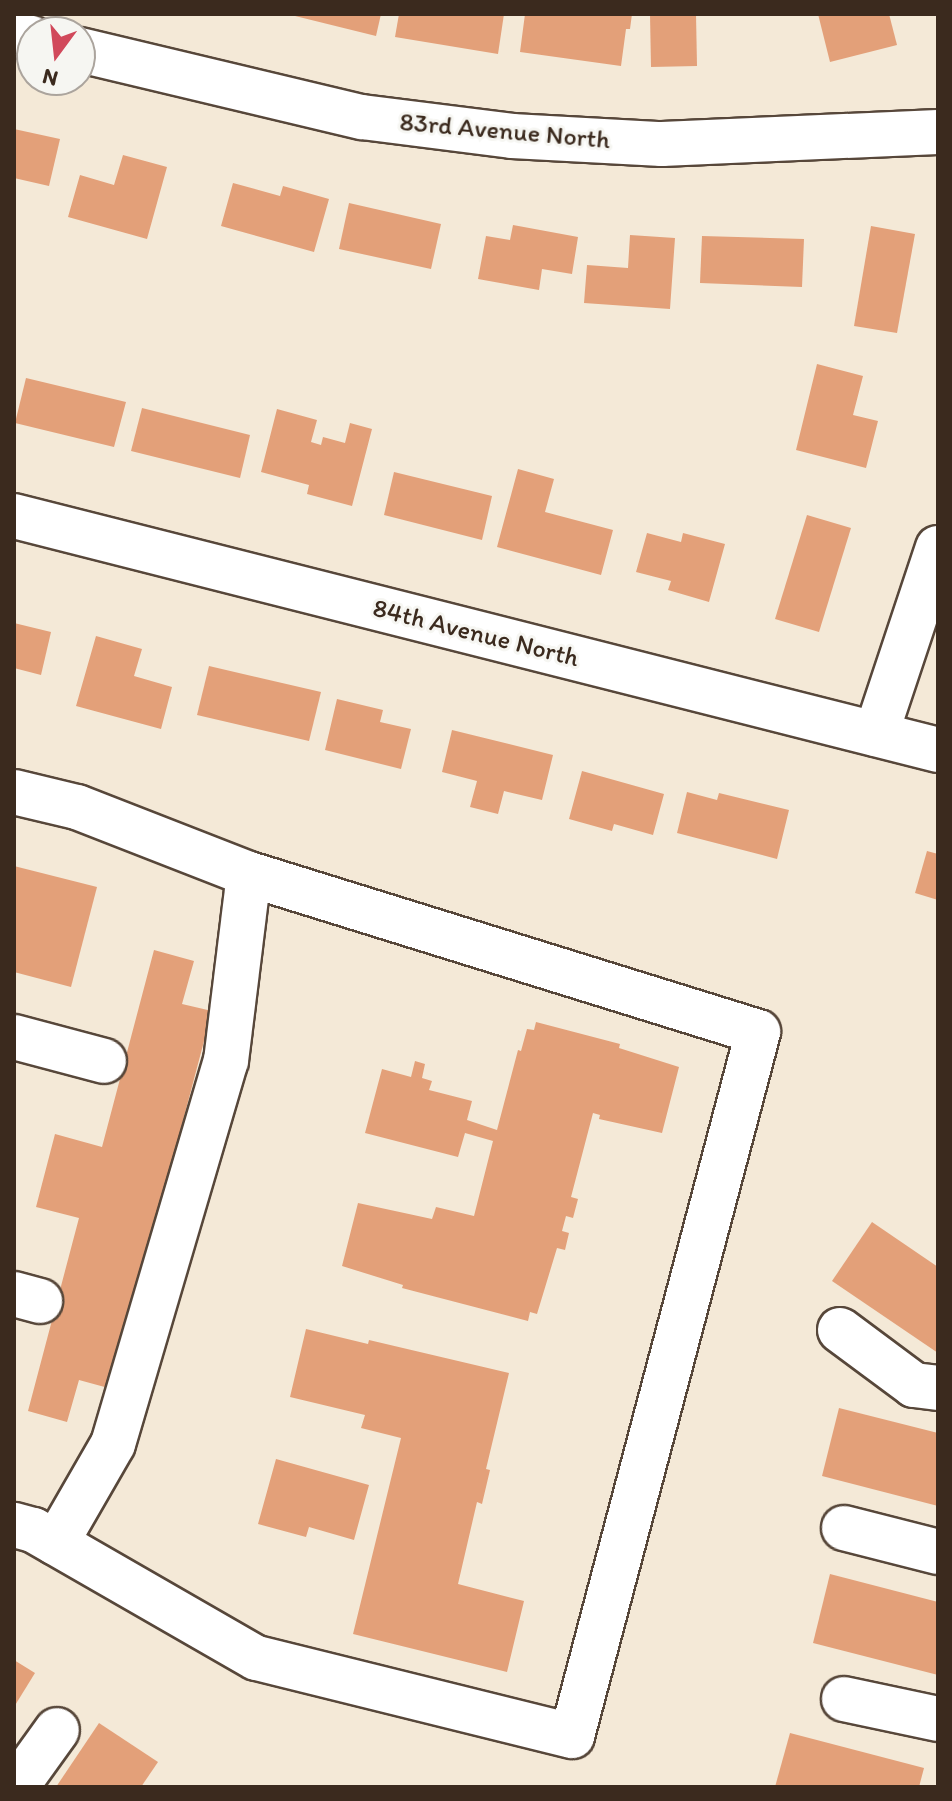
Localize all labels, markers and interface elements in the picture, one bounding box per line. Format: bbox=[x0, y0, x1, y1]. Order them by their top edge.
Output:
north arrow bbox=[16, 16, 96, 96]
text: N bbox=[40, 63, 61, 93]
street label: 83rd Avenue North bbox=[399, 106, 611, 156]
street label: 84th Avenue North bbox=[370, 592, 582, 674]

